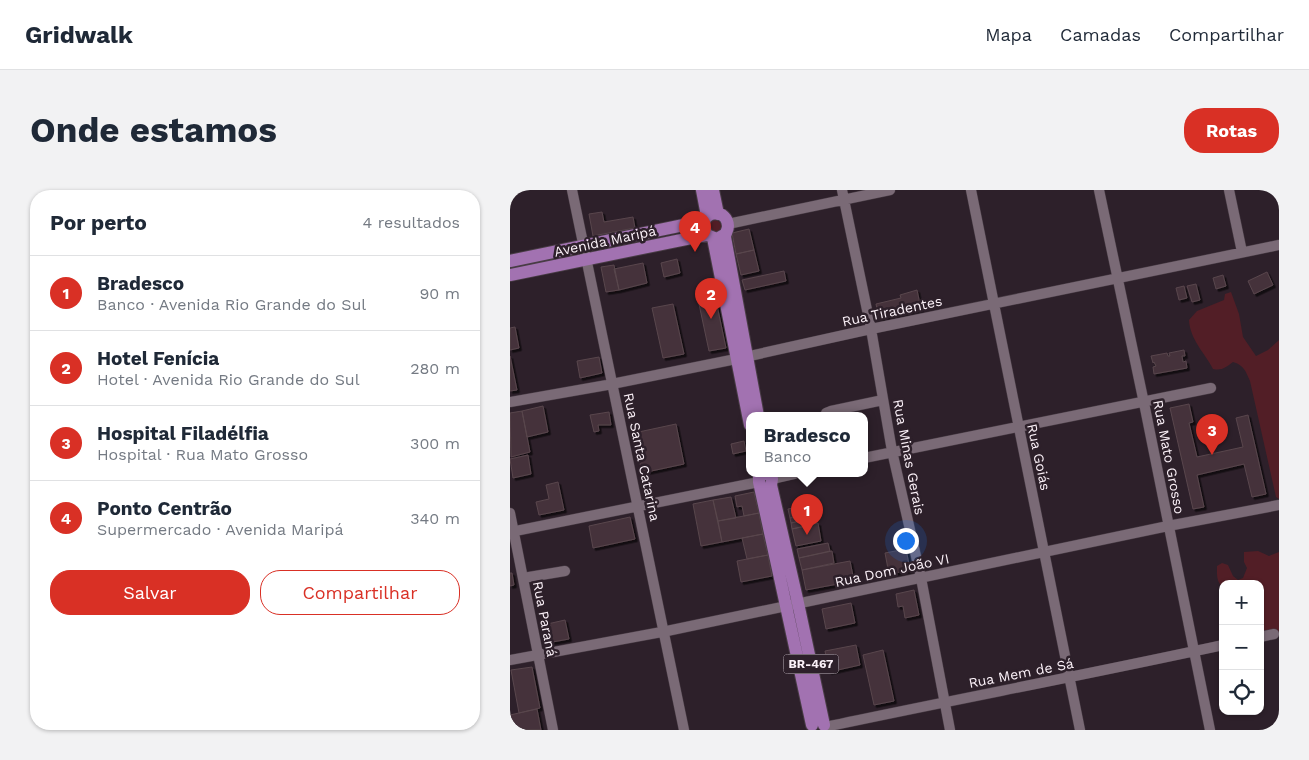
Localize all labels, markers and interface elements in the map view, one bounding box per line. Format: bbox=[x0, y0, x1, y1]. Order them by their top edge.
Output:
text: Gridwalk bbox=[25, 21, 133, 49]
text: Mapa bbox=[985, 24, 1032, 45]
text: Camadas bbox=[1060, 24, 1141, 45]
text: Compartilhar bbox=[1169, 24, 1284, 45]
button: Rotas bbox=[1184, 108, 1279, 153]
text: Onde estamos bbox=[30, 109, 277, 151]
text: Por perto bbox=[50, 210, 147, 235]
pin: 4 bbox=[679, 211, 711, 252]
text: 4 resultados bbox=[363, 213, 460, 232]
street label: Avenida Maripá bbox=[553, 222, 657, 260]
text: Bradesco bbox=[97, 272, 184, 295]
pin: 2 bbox=[695, 278, 727, 319]
text: 1 bbox=[63, 284, 69, 303]
text: 90 m bbox=[419, 284, 460, 303]
street label: Rua Tiradentes bbox=[840, 293, 944, 329]
text: Banco · Avenida Rio Grande do Sul bbox=[97, 295, 366, 314]
text: Hotel Fenícia bbox=[97, 347, 219, 370]
text: 2 bbox=[61, 359, 71, 378]
text: 280 m bbox=[410, 359, 460, 378]
text: Hotel · Avenida Rio Grande do Sul bbox=[97, 370, 360, 389]
street label: Rua Santa Catarina bbox=[621, 391, 663, 523]
street label: Rua Minas Gerais bbox=[890, 398, 928, 516]
street label: Rua Mato Grosso bbox=[1150, 399, 1188, 515]
popup bbox=[746, 412, 868, 477]
pin: 3 bbox=[1196, 414, 1228, 455]
text: Hospital Filadélfia bbox=[97, 422, 269, 445]
street label: Rua Goiás bbox=[1024, 422, 1054, 492]
text: Bradesco bbox=[763, 424, 851, 447]
text: 3 bbox=[61, 434, 71, 453]
text: 300 m bbox=[410, 434, 460, 453]
text: Hospital · Rua Mato Grosso bbox=[97, 445, 308, 464]
text: Banco bbox=[763, 447, 811, 466]
pin: 1 bbox=[791, 494, 823, 535]
text: Ponto Centrão bbox=[97, 497, 232, 520]
text: 4 bbox=[61, 509, 71, 528]
text: 340 m bbox=[410, 509, 460, 528]
text: Supermercado · Avenida Maripá bbox=[97, 520, 344, 539]
your location bbox=[893, 528, 919, 554]
street label: Rua Dom João VI bbox=[833, 550, 951, 590]
button: Salvar bbox=[50, 570, 250, 615]
button: Compartilhar bbox=[260, 570, 460, 615]
street label: Rua Paraná bbox=[530, 580, 560, 658]
map controls bbox=[1219, 580, 1264, 715]
button: + bbox=[1219, 580, 1264, 625]
button: − bbox=[1219, 625, 1264, 670]
road number: BR-467 bbox=[784, 654, 838, 674]
street label: Rua Mem de Sá bbox=[967, 655, 1075, 691]
button: locate bbox=[1219, 670, 1264, 715]

